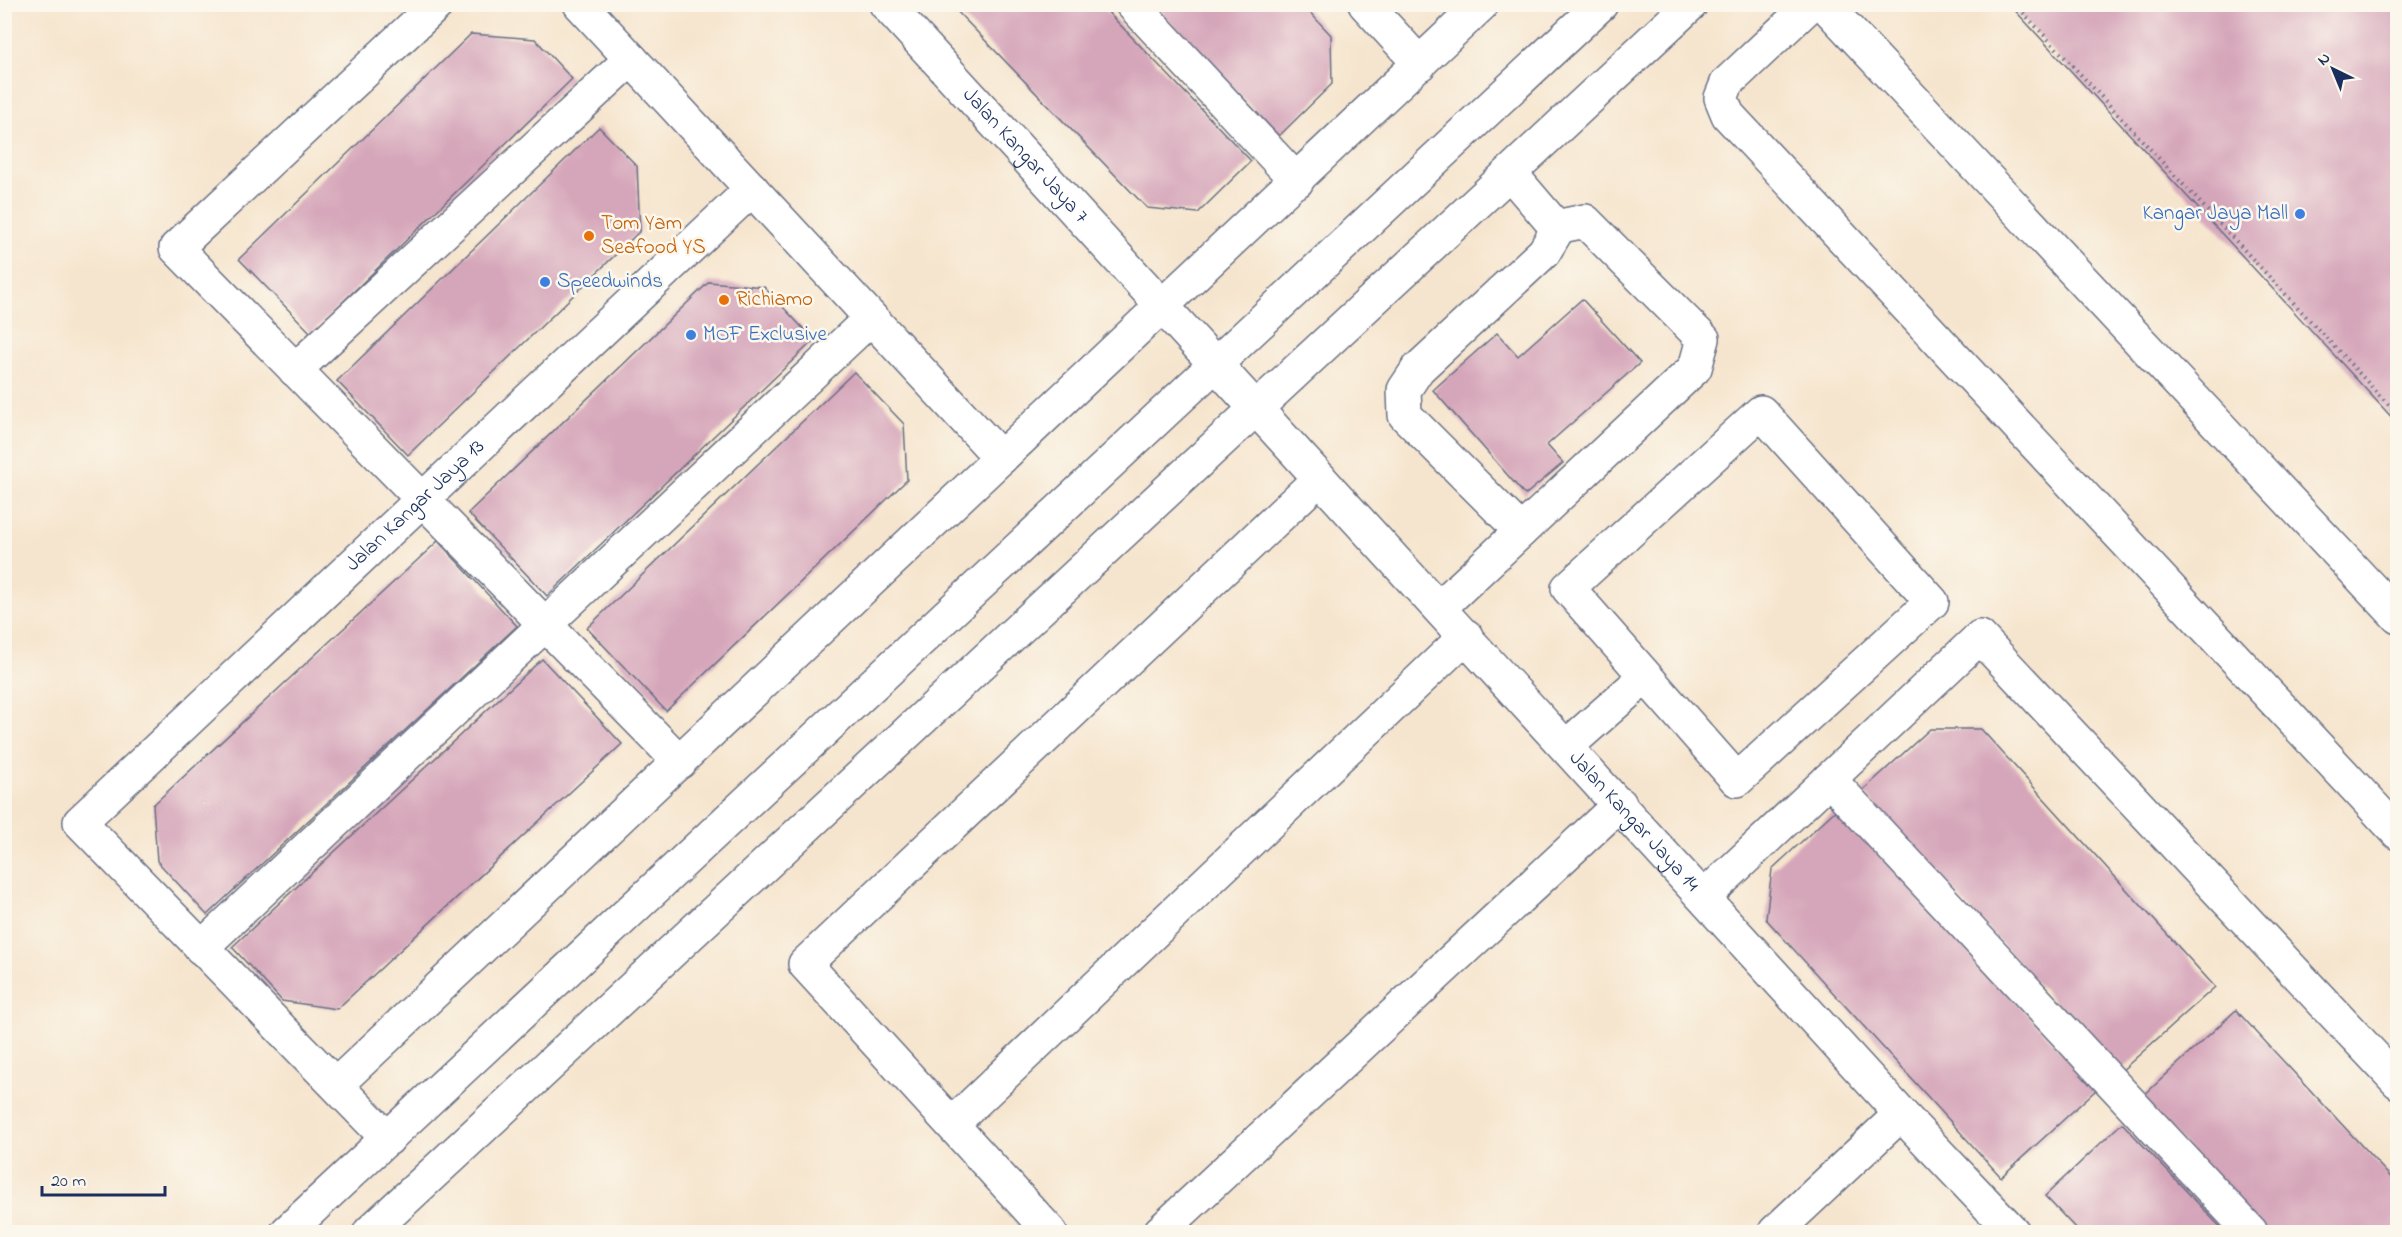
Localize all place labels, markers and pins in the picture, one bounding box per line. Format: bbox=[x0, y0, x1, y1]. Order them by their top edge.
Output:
place label: Kangar Jaya Mall bbox=[2143, 199, 2288, 231]
marker: Kangar Jaya Mall bbox=[2293, 207, 2307, 221]
place label: Tom Yam Seafood YS bbox=[601, 209, 706, 263]
marker: Tom Yam Seafood YS bbox=[582, 229, 596, 243]
place label: Speedwinds bbox=[557, 267, 663, 297]
marker: Speedwinds bbox=[538, 275, 552, 289]
place label: Richiamo bbox=[736, 285, 813, 315]
marker: Richiamo bbox=[717, 293, 731, 307]
place label: MOF Exclusive bbox=[703, 320, 827, 350]
marker: MOF Exclusive bbox=[684, 328, 698, 342]

